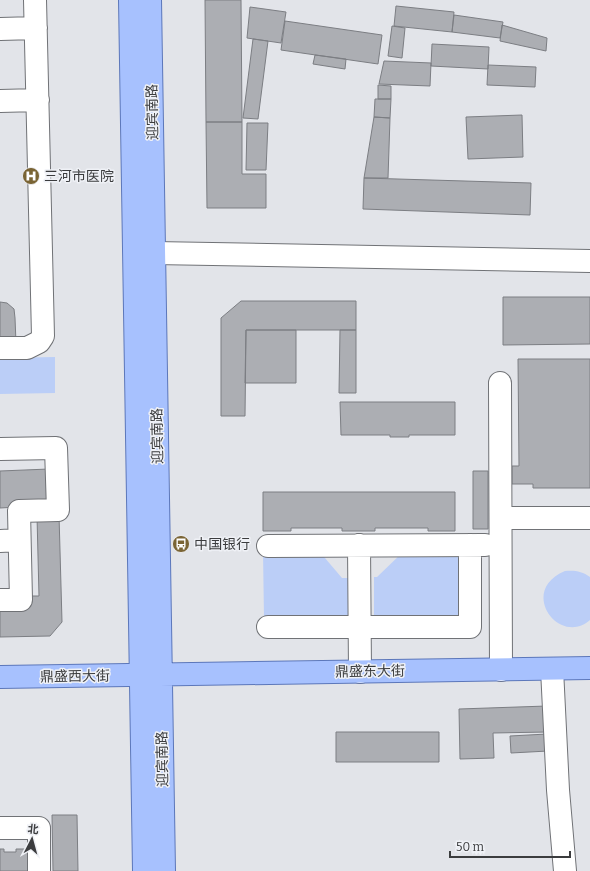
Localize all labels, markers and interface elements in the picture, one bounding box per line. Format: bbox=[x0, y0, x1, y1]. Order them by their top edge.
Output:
street label: 迎宾南路 bbox=[144, 84, 161, 140]
hospital icon: 三河市医院 bbox=[21, 166, 41, 186]
place label: 三河市医院 bbox=[44, 168, 114, 185]
street label: 迎宾南路 bbox=[149, 408, 166, 464]
bus stop icon: 中国银行 bbox=[171, 534, 191, 554]
place label: 中国银行 bbox=[194, 536, 250, 553]
street label: 鼎盛东大街 bbox=[335, 662, 405, 681]
street label: 鼎盛西大街 bbox=[40, 667, 110, 686]
street label: 迎宾南路 bbox=[154, 731, 171, 787]
north arrow bbox=[12, 819, 52, 859]
text: 北 bbox=[27, 823, 39, 837]
scale bar bbox=[450, 833, 570, 859]
text: 50 m bbox=[456, 840, 485, 854]

